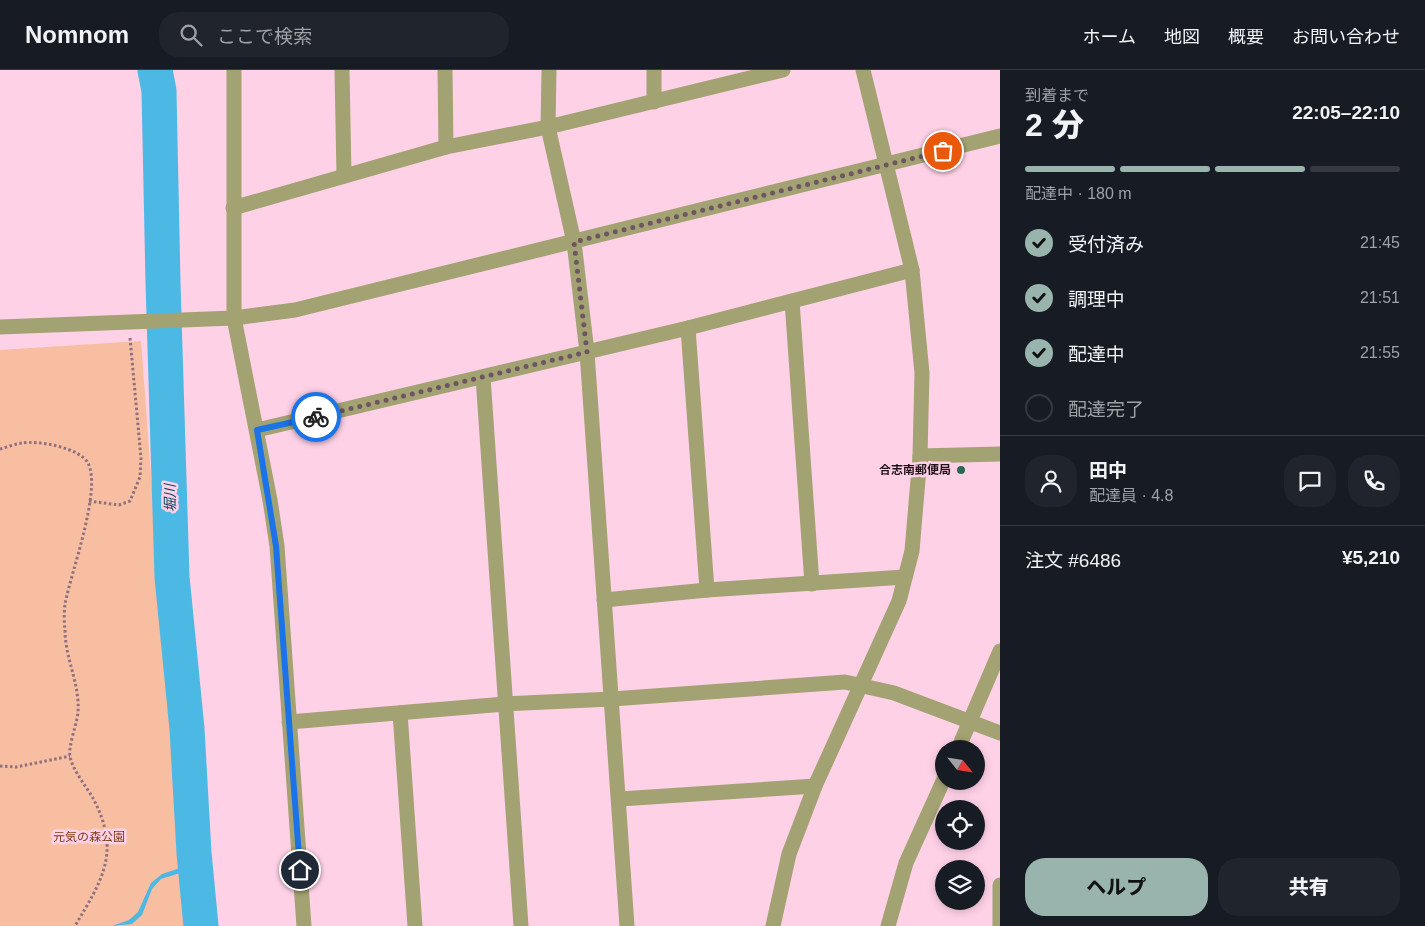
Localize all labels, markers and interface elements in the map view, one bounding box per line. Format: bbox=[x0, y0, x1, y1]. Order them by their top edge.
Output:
search box bbox=[159, 12, 509, 57]
text: Nomnom bbox=[25, 21, 129, 48]
icon: search bbox=[177, 21, 205, 49]
text: ここで検索 bbox=[217, 26, 312, 47]
text: ホーム bbox=[1083, 27, 1136, 47]
text: 地図 bbox=[1164, 27, 1200, 47]
text: 概要 bbox=[1228, 27, 1264, 47]
text: お問い合わせ bbox=[1292, 27, 1400, 47]
text: 到着まで bbox=[1025, 87, 1089, 104]
text: 22:05–22:10 bbox=[1292, 102, 1400, 123]
text: 2 分 bbox=[1025, 107, 1084, 143]
pin bbox=[922, 130, 964, 172]
icon: bag bbox=[929, 137, 957, 165]
text: 配達中 · 180 m bbox=[1025, 185, 1132, 202]
icon: check bbox=[1025, 229, 1053, 257]
text: 受付済み bbox=[1068, 234, 1144, 255]
text: 21:45 bbox=[1360, 234, 1400, 251]
icon: check bbox=[1025, 284, 1053, 312]
text: 調理中 bbox=[1068, 289, 1125, 310]
text: 21:51 bbox=[1360, 289, 1400, 306]
icon: check bbox=[1025, 339, 1053, 367]
text: 配達中 bbox=[1068, 344, 1125, 365]
text: 21:55 bbox=[1360, 344, 1400, 361]
courier bbox=[291, 392, 341, 442]
text: 配達完了 bbox=[1068, 399, 1144, 420]
icon: bike bbox=[302, 403, 330, 431]
button: person bbox=[1025, 455, 1077, 507]
button: chat bbox=[1284, 455, 1336, 507]
button: phone bbox=[1348, 455, 1400, 507]
text: 田中 bbox=[1089, 460, 1127, 481]
place label: 合志南郵便局 bbox=[879, 463, 951, 477]
marker: 合志南郵便局 bbox=[955, 464, 967, 476]
water label: 堀川 bbox=[162, 482, 178, 512]
text: 配達員 · 4.8 bbox=[1089, 487, 1173, 504]
text: ¥5,210 bbox=[1342, 547, 1400, 568]
text: 注文 #6486 bbox=[1025, 550, 1121, 571]
north arrow bbox=[935, 740, 985, 790]
map controls bbox=[935, 740, 985, 910]
button: locate bbox=[935, 800, 985, 850]
park label: 元気の森公園 bbox=[53, 830, 125, 844]
pin bbox=[279, 849, 321, 891]
icon: home bbox=[286, 856, 314, 884]
button: ヘルプ bbox=[1025, 858, 1208, 916]
button: 共有 bbox=[1218, 858, 1400, 916]
button: layers bbox=[935, 860, 985, 910]

